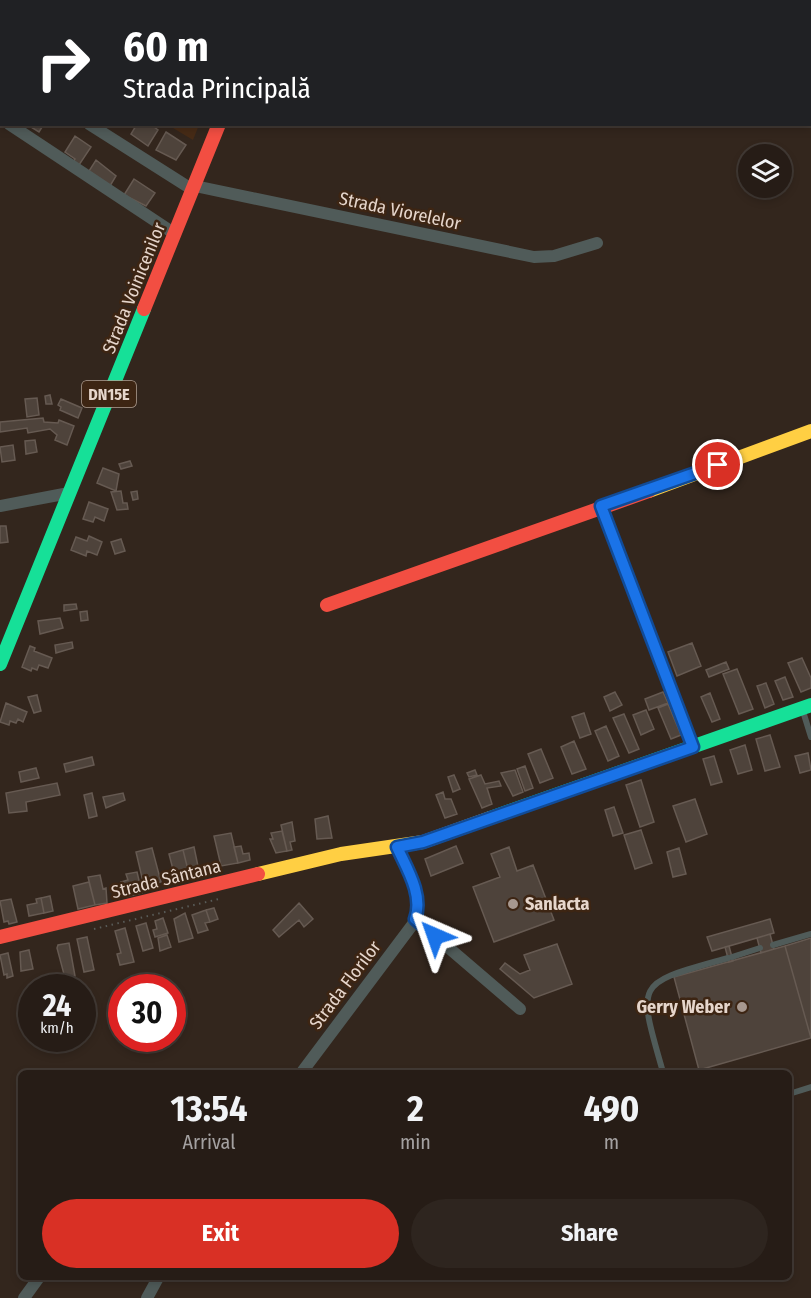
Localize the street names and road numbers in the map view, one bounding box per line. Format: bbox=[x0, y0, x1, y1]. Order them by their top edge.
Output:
street label: Strada Viorelelor bbox=[337, 187, 464, 235]
street label: Strada Voinicenilor bbox=[98, 219, 171, 357]
road number: DN15E bbox=[82, 381, 136, 407]
street label: Strada Sântana bbox=[109, 855, 223, 903]
street label: Strada Florilor bbox=[305, 936, 386, 1034]

